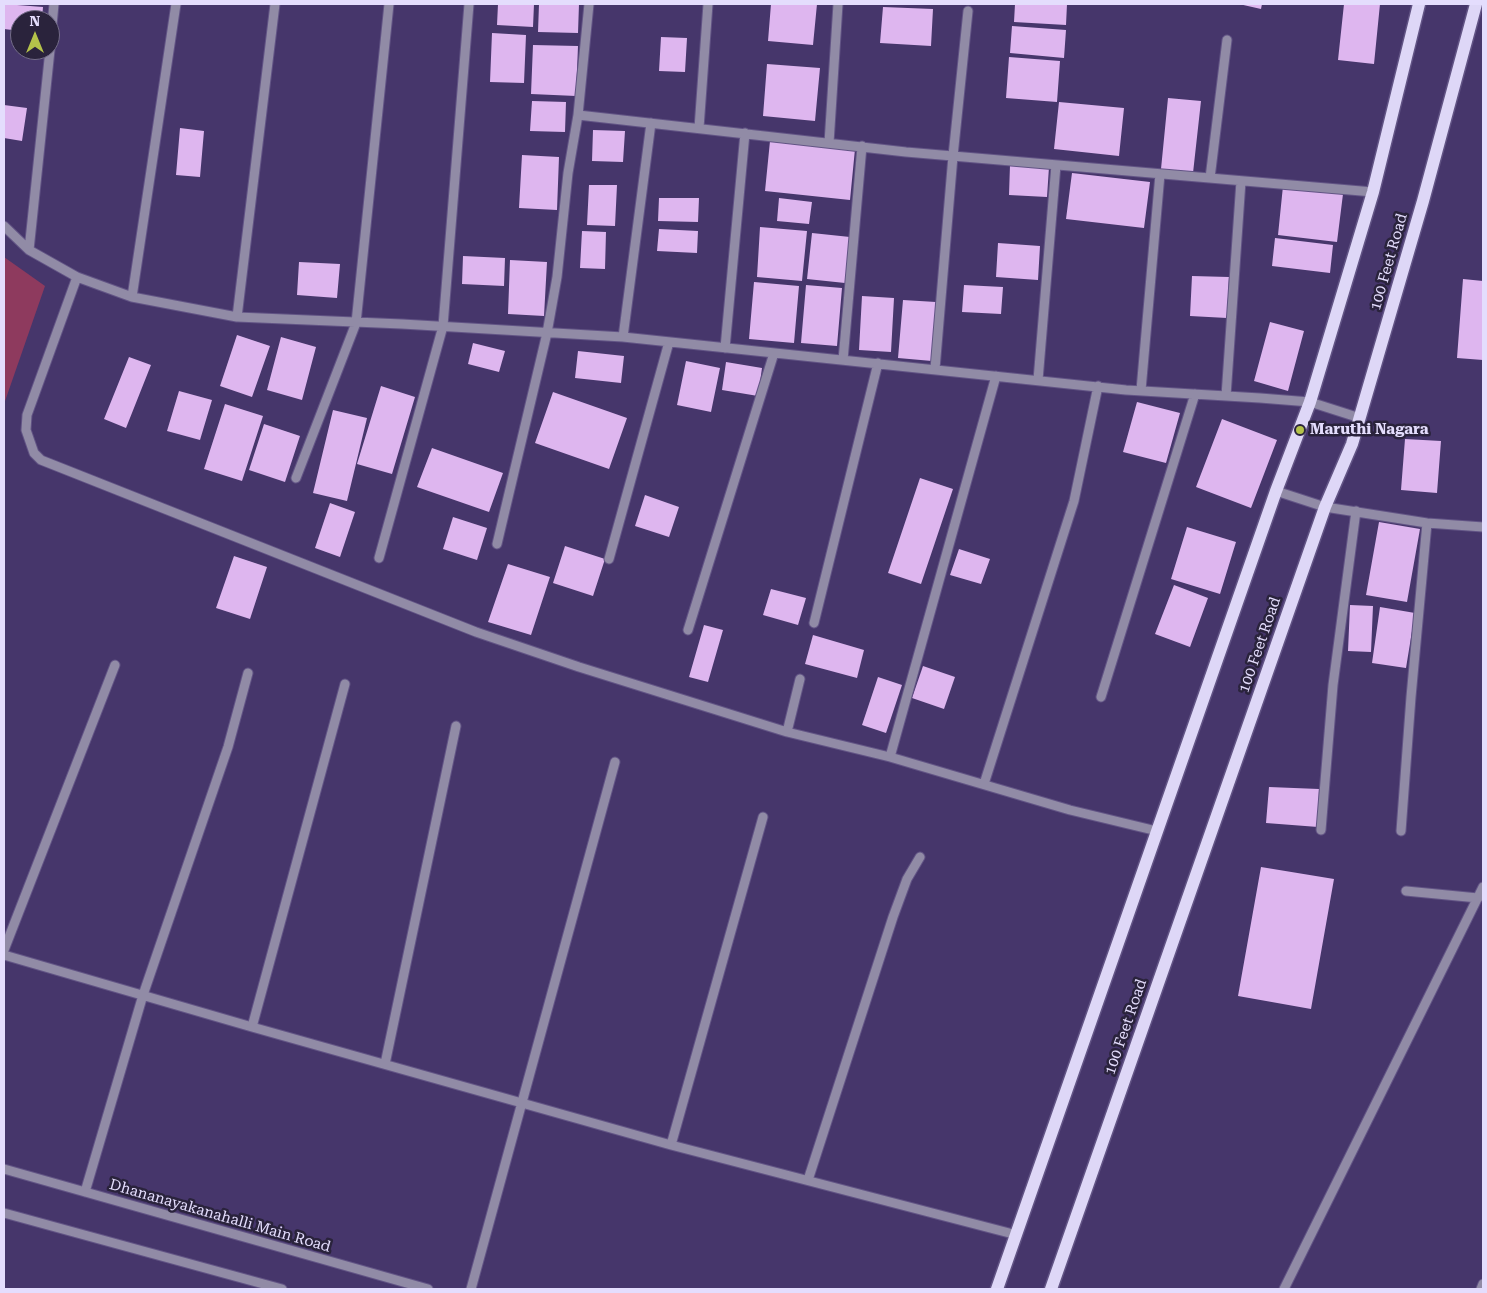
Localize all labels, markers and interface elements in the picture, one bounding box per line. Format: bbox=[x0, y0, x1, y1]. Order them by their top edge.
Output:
north arrow bbox=[10, 10, 60, 60]
text: N bbox=[30, 13, 40, 29]
street label: 100 Feet Road bbox=[1367, 211, 1411, 313]
place label: Maruthi Nagara bbox=[1310, 421, 1428, 439]
marker: Maruthi Nagara bbox=[1294, 424, 1306, 436]
street label: 100 Feet Road bbox=[1235, 595, 1285, 695]
street label: 100 Feet Road bbox=[1101, 977, 1151, 1077]
street label: Dhananayakanahalli Main Road bbox=[107, 1176, 333, 1256]

